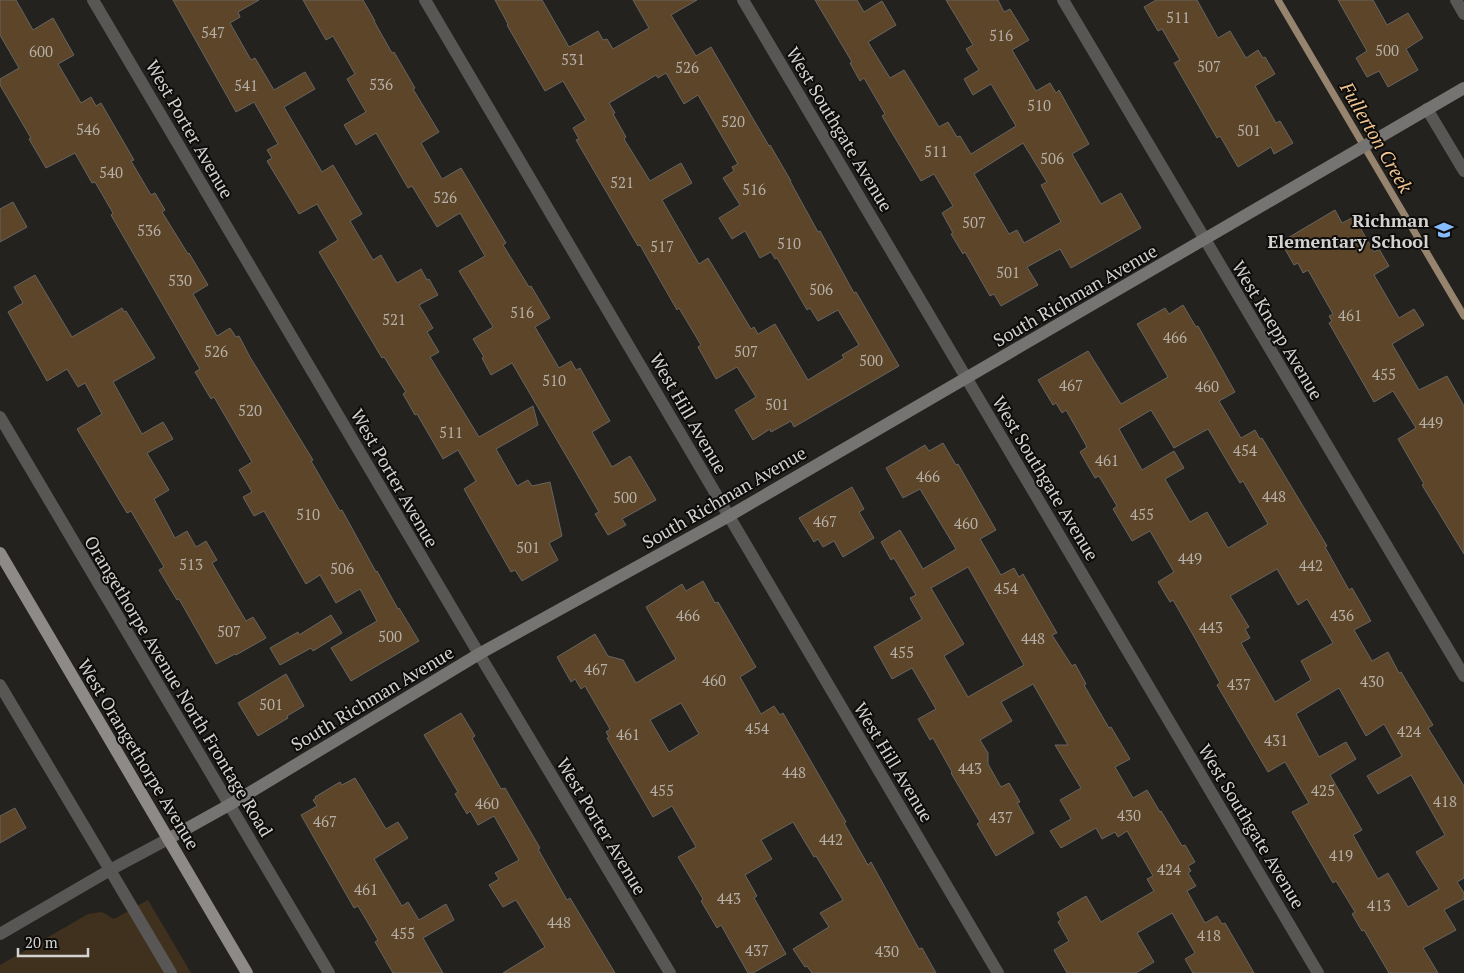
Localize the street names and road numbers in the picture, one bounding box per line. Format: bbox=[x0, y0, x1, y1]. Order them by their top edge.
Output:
street label: West Southgate Avenue bbox=[781, 42, 899, 216]
street label: West Porter Avenue bbox=[141, 55, 239, 203]
street label: South Richman Avenue bbox=[989, 238, 1161, 352]
street label: West Knepp Avenue bbox=[1227, 256, 1329, 404]
street label: West Hill Avenue bbox=[645, 348, 733, 478]
street label: West Southgate Avenue bbox=[987, 391, 1105, 565]
street label: West Porter Avenue bbox=[346, 404, 444, 552]
street label: South Richman Avenue bbox=[638, 440, 810, 554]
street label: Orangethorpe Avenue North Frontage Road bbox=[79, 531, 279, 841]
street label: South Richman Avenue bbox=[286, 640, 458, 756]
street label: West Orangethorpe Avenue bbox=[72, 654, 206, 854]
street label: West Hill Avenue bbox=[849, 698, 939, 826]
street label: West Southgate Avenue bbox=[1193, 739, 1311, 913]
street label: West Porter Avenue bbox=[551, 753, 653, 899]

